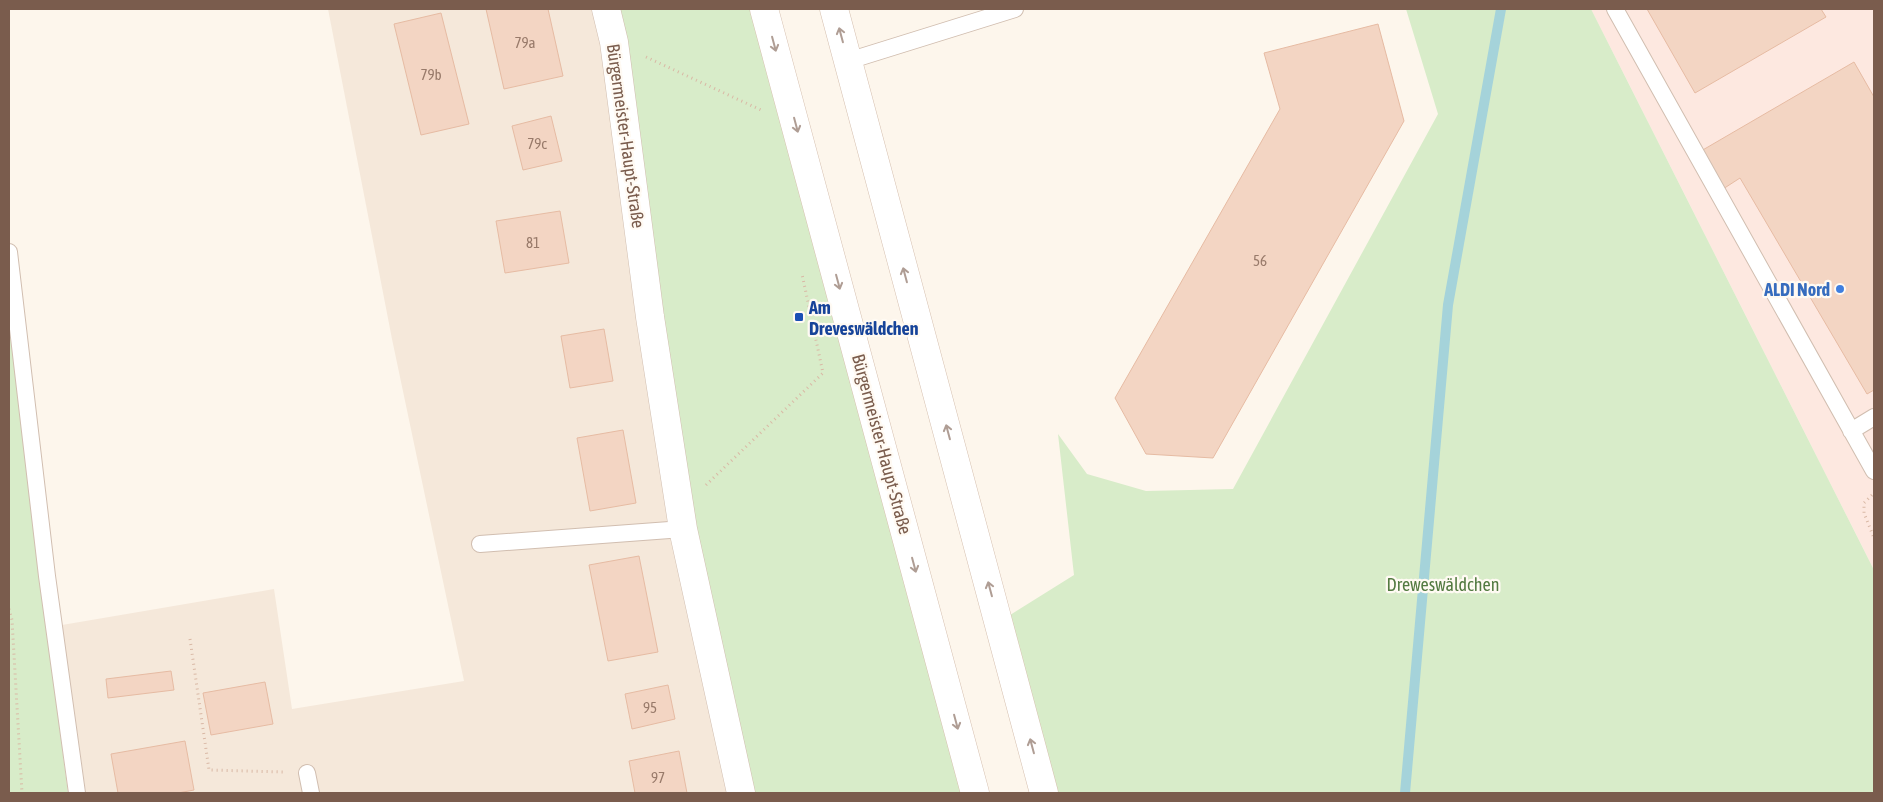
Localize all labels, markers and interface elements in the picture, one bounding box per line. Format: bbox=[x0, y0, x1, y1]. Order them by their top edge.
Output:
one-way arrow bbox=[835, 27, 845, 43]
house number: 79a bbox=[514, 34, 536, 51]
one-way arrow bbox=[769, 35, 779, 51]
street label: Bürgermeister-Haupt-Straße bbox=[603, 42, 649, 230]
house number: 79b bbox=[420, 66, 442, 83]
one-way arrow bbox=[792, 117, 801, 133]
house number: 79c bbox=[527, 135, 547, 152]
house number: 81 bbox=[526, 234, 540, 251]
house number: 56 bbox=[1253, 252, 1267, 269]
one-way arrow bbox=[900, 268, 910, 284]
one-way arrow bbox=[834, 274, 843, 290]
place label: ALDI Nord bbox=[1763, 279, 1830, 300]
marker: ALDI Nord bbox=[1834, 283, 1846, 295]
place label: Am Dreveswäldchen bbox=[808, 297, 919, 339]
marker: Am Dreveswäldchen bbox=[793, 311, 805, 323]
street label: Bürgermeister-Haupt-Straße bbox=[848, 351, 916, 537]
one-way arrow bbox=[943, 425, 952, 441]
one-way arrow bbox=[910, 557, 919, 573]
park label: Dreweswäldchen bbox=[1387, 574, 1499, 595]
one-way arrow bbox=[985, 581, 994, 597]
house number: 95 bbox=[643, 699, 657, 716]
one-way arrow bbox=[952, 714, 961, 730]
one-way arrow bbox=[1026, 739, 1036, 755]
house number: 97 bbox=[651, 769, 665, 786]

